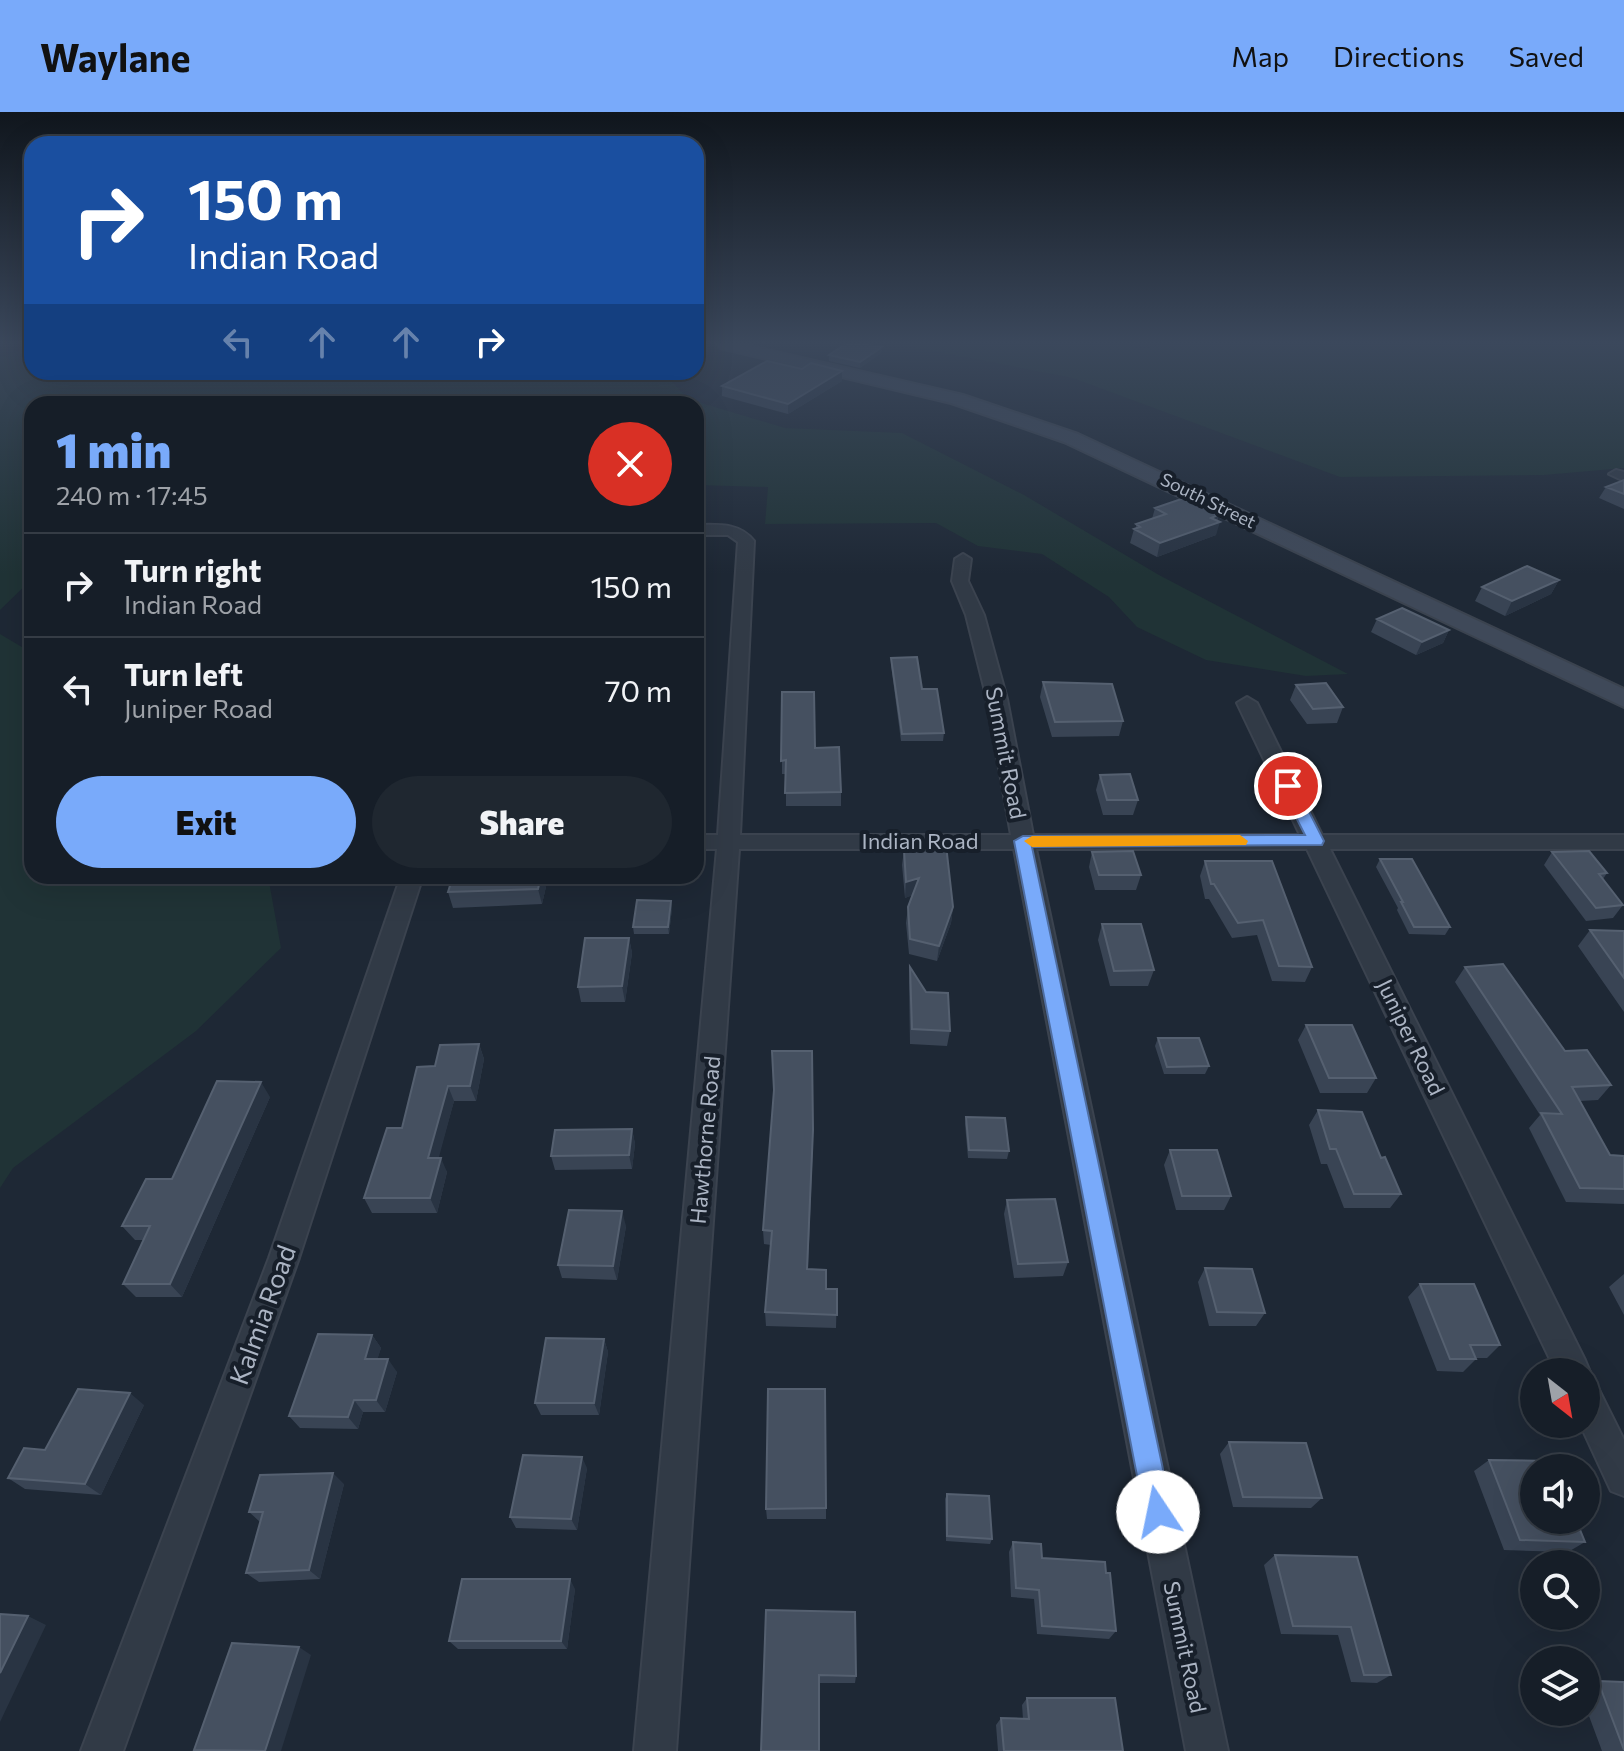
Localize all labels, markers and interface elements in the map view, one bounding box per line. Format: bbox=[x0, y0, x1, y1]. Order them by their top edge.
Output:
text: Waylane bbox=[40, 33, 190, 80]
text: Map bbox=[1231, 39, 1289, 73]
text: Directions bbox=[1333, 39, 1464, 73]
text: Saved bbox=[1508, 39, 1584, 73]
text: 150 m bbox=[188, 163, 343, 232]
icon: right bbox=[56, 168, 160, 272]
text: Indian Road bbox=[188, 232, 379, 276]
icon: left bbox=[216, 320, 260, 364]
icon: ahead bbox=[300, 320, 344, 364]
icon: ahead bbox=[384, 320, 428, 364]
icon: right bbox=[468, 320, 512, 364]
text: 1 min bbox=[56, 419, 171, 478]
button: close bbox=[588, 422, 672, 506]
street label: South Street bbox=[1157, 468, 1260, 533]
text: 240 m · 17:45 bbox=[56, 479, 208, 510]
text: Turn right bbox=[124, 551, 261, 588]
icon: right bbox=[56, 563, 100, 607]
text: 150 m bbox=[590, 567, 672, 604]
text: Indian Road bbox=[124, 588, 262, 619]
text: Turn left bbox=[124, 655, 243, 692]
icon: left bbox=[56, 667, 100, 711]
text: 70 m bbox=[605, 671, 672, 708]
street label: Summit Road bbox=[980, 685, 1033, 821]
text: Juniper Road bbox=[124, 692, 273, 723]
pin bbox=[1254, 752, 1322, 820]
icon: arrive bbox=[1266, 764, 1310, 808]
button: Exit bbox=[56, 776, 356, 868]
button: Share bbox=[372, 776, 672, 868]
street label: Indian Road bbox=[862, 827, 978, 854]
street label: Juniper Road bbox=[1372, 974, 1451, 1099]
street label: Hawthorne Road bbox=[684, 1055, 725, 1225]
street label: Kalmia Road bbox=[222, 1240, 301, 1389]
north arrow bbox=[1520, 1358, 1600, 1438]
map controls bbox=[1520, 1358, 1600, 1726]
button: sound bbox=[1520, 1454, 1600, 1534]
position arrow bbox=[1116, 1470, 1200, 1554]
button: search bbox=[1520, 1550, 1600, 1630]
street label: Summit Road bbox=[1158, 1579, 1213, 1715]
button: layers bbox=[1520, 1646, 1600, 1726]

